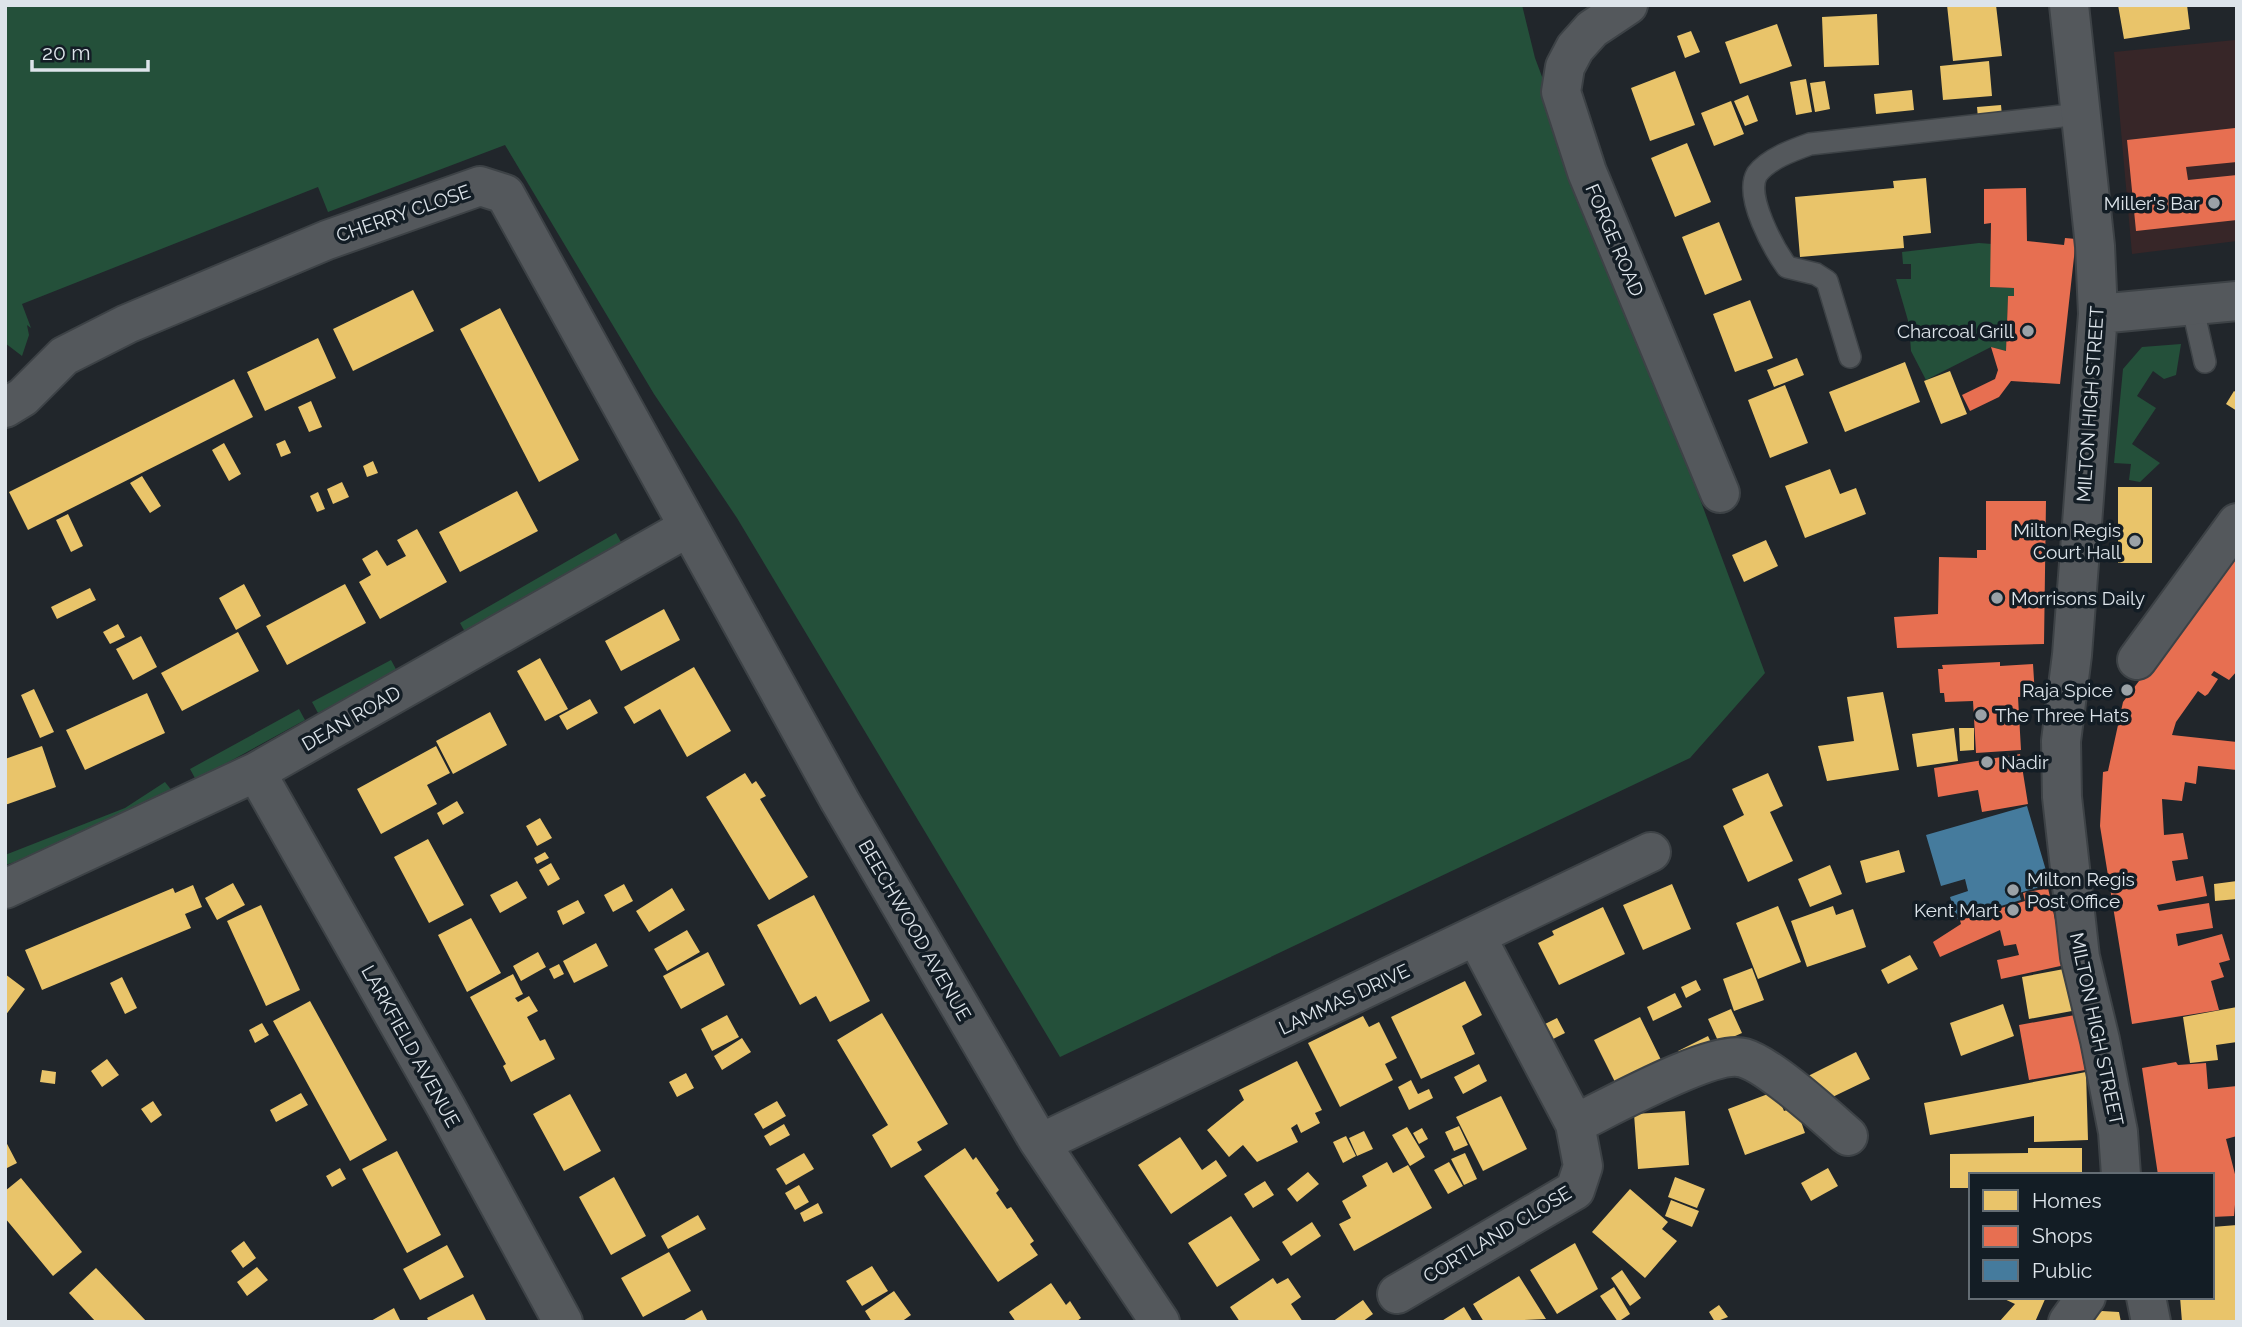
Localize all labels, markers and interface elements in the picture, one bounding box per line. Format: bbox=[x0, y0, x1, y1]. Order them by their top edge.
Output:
scale bar bbox=[32, 28, 147, 72]
text: 20 m bbox=[42, 40, 90, 65]
street label: CHERRY CLOSE bbox=[333, 180, 473, 246]
street label: FORGE ROAD bbox=[1581, 180, 1649, 300]
place label: Miller's Bar bbox=[2104, 192, 2200, 214]
marker: Miller's Bar bbox=[2206, 195, 2222, 211]
street label: MILTON HIGH STREET bbox=[2072, 305, 2108, 503]
place label: Charcoal Grill bbox=[1897, 320, 2015, 342]
marker: Charcoal Grill bbox=[2020, 323, 2036, 339]
place label: Milton Regis Court Hall bbox=[2013, 519, 2122, 563]
marker: Milton Regis Court Hall bbox=[2127, 533, 2143, 549]
place label: Morrisons Daily bbox=[2011, 587, 2145, 609]
marker: Morrisons Daily bbox=[1989, 590, 2005, 606]
place label: Raja Spice bbox=[2022, 679, 2113, 701]
street label: DEAN ROAD bbox=[298, 681, 404, 755]
marker: Raja Spice bbox=[2119, 682, 2135, 698]
place label: The Three Hats bbox=[1995, 704, 2129, 726]
marker: The Three Hats bbox=[1973, 707, 1989, 723]
place label: Nadir bbox=[2001, 751, 2049, 773]
marker: Nadir bbox=[1979, 754, 1995, 770]
street label: BEECHWOOD AVENUE bbox=[854, 836, 976, 1024]
place label: Milton Regis Post Office bbox=[2027, 868, 2135, 912]
marker: Milton Regis Post Office bbox=[2005, 882, 2021, 898]
place label: Kent Mart bbox=[1914, 899, 2000, 921]
marker: Kent Mart bbox=[2005, 902, 2021, 918]
street label: MILTON HIGH STREET bbox=[2066, 931, 2128, 1128]
street label: LAMMAS DRIVE bbox=[1275, 959, 1413, 1039]
street label: LARKFIELD AVENUE bbox=[357, 961, 465, 1131]
legend bbox=[1969, 1173, 2214, 1299]
street label: CORTLAND CLOSE bbox=[1419, 1181, 1575, 1287]
text: Homes bbox=[2032, 1188, 2102, 1213]
text: Shops bbox=[2032, 1223, 2093, 1248]
text: Public bbox=[2032, 1258, 2092, 1283]

